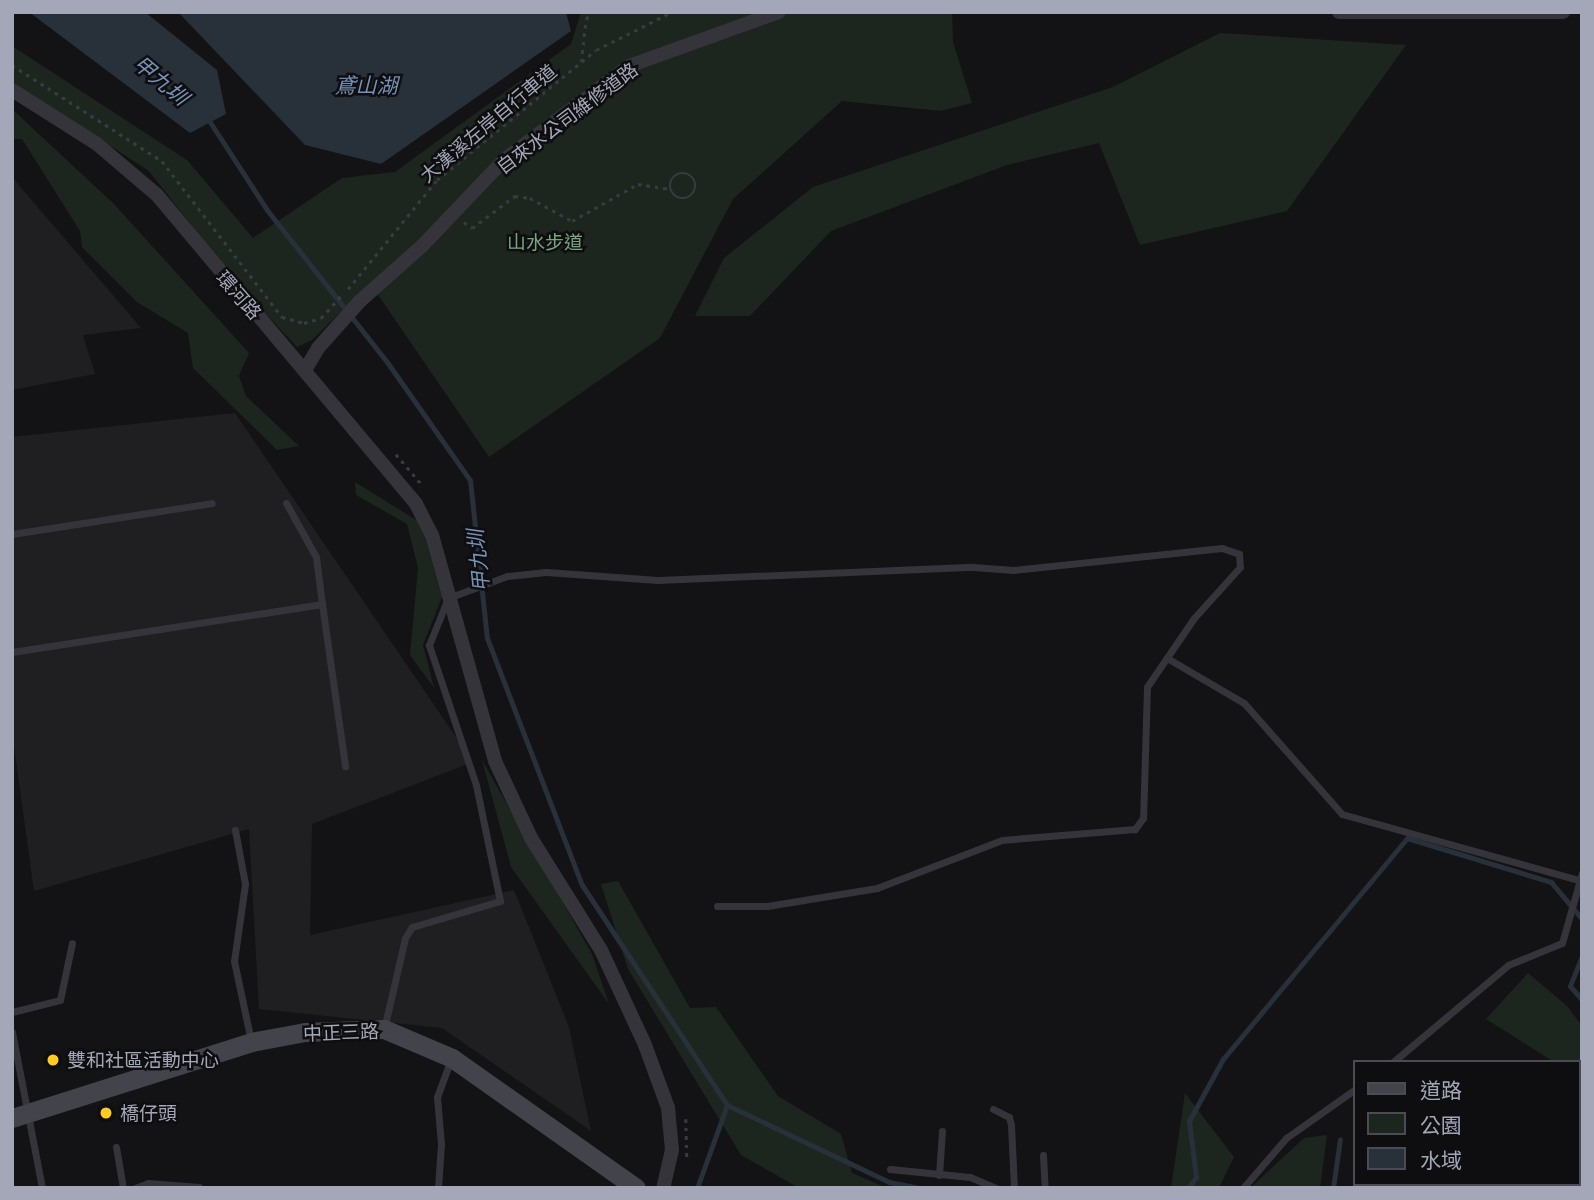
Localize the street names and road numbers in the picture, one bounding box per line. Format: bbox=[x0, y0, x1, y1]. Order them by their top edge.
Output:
street label: 自來水公司維修道路 bbox=[492, 57, 642, 179]
street label: 大漢溪左岸自行車道 bbox=[415, 59, 561, 187]
street label: 環河路 bbox=[212, 266, 266, 324]
street label: 中正三路 bbox=[303, 1019, 379, 1045]

